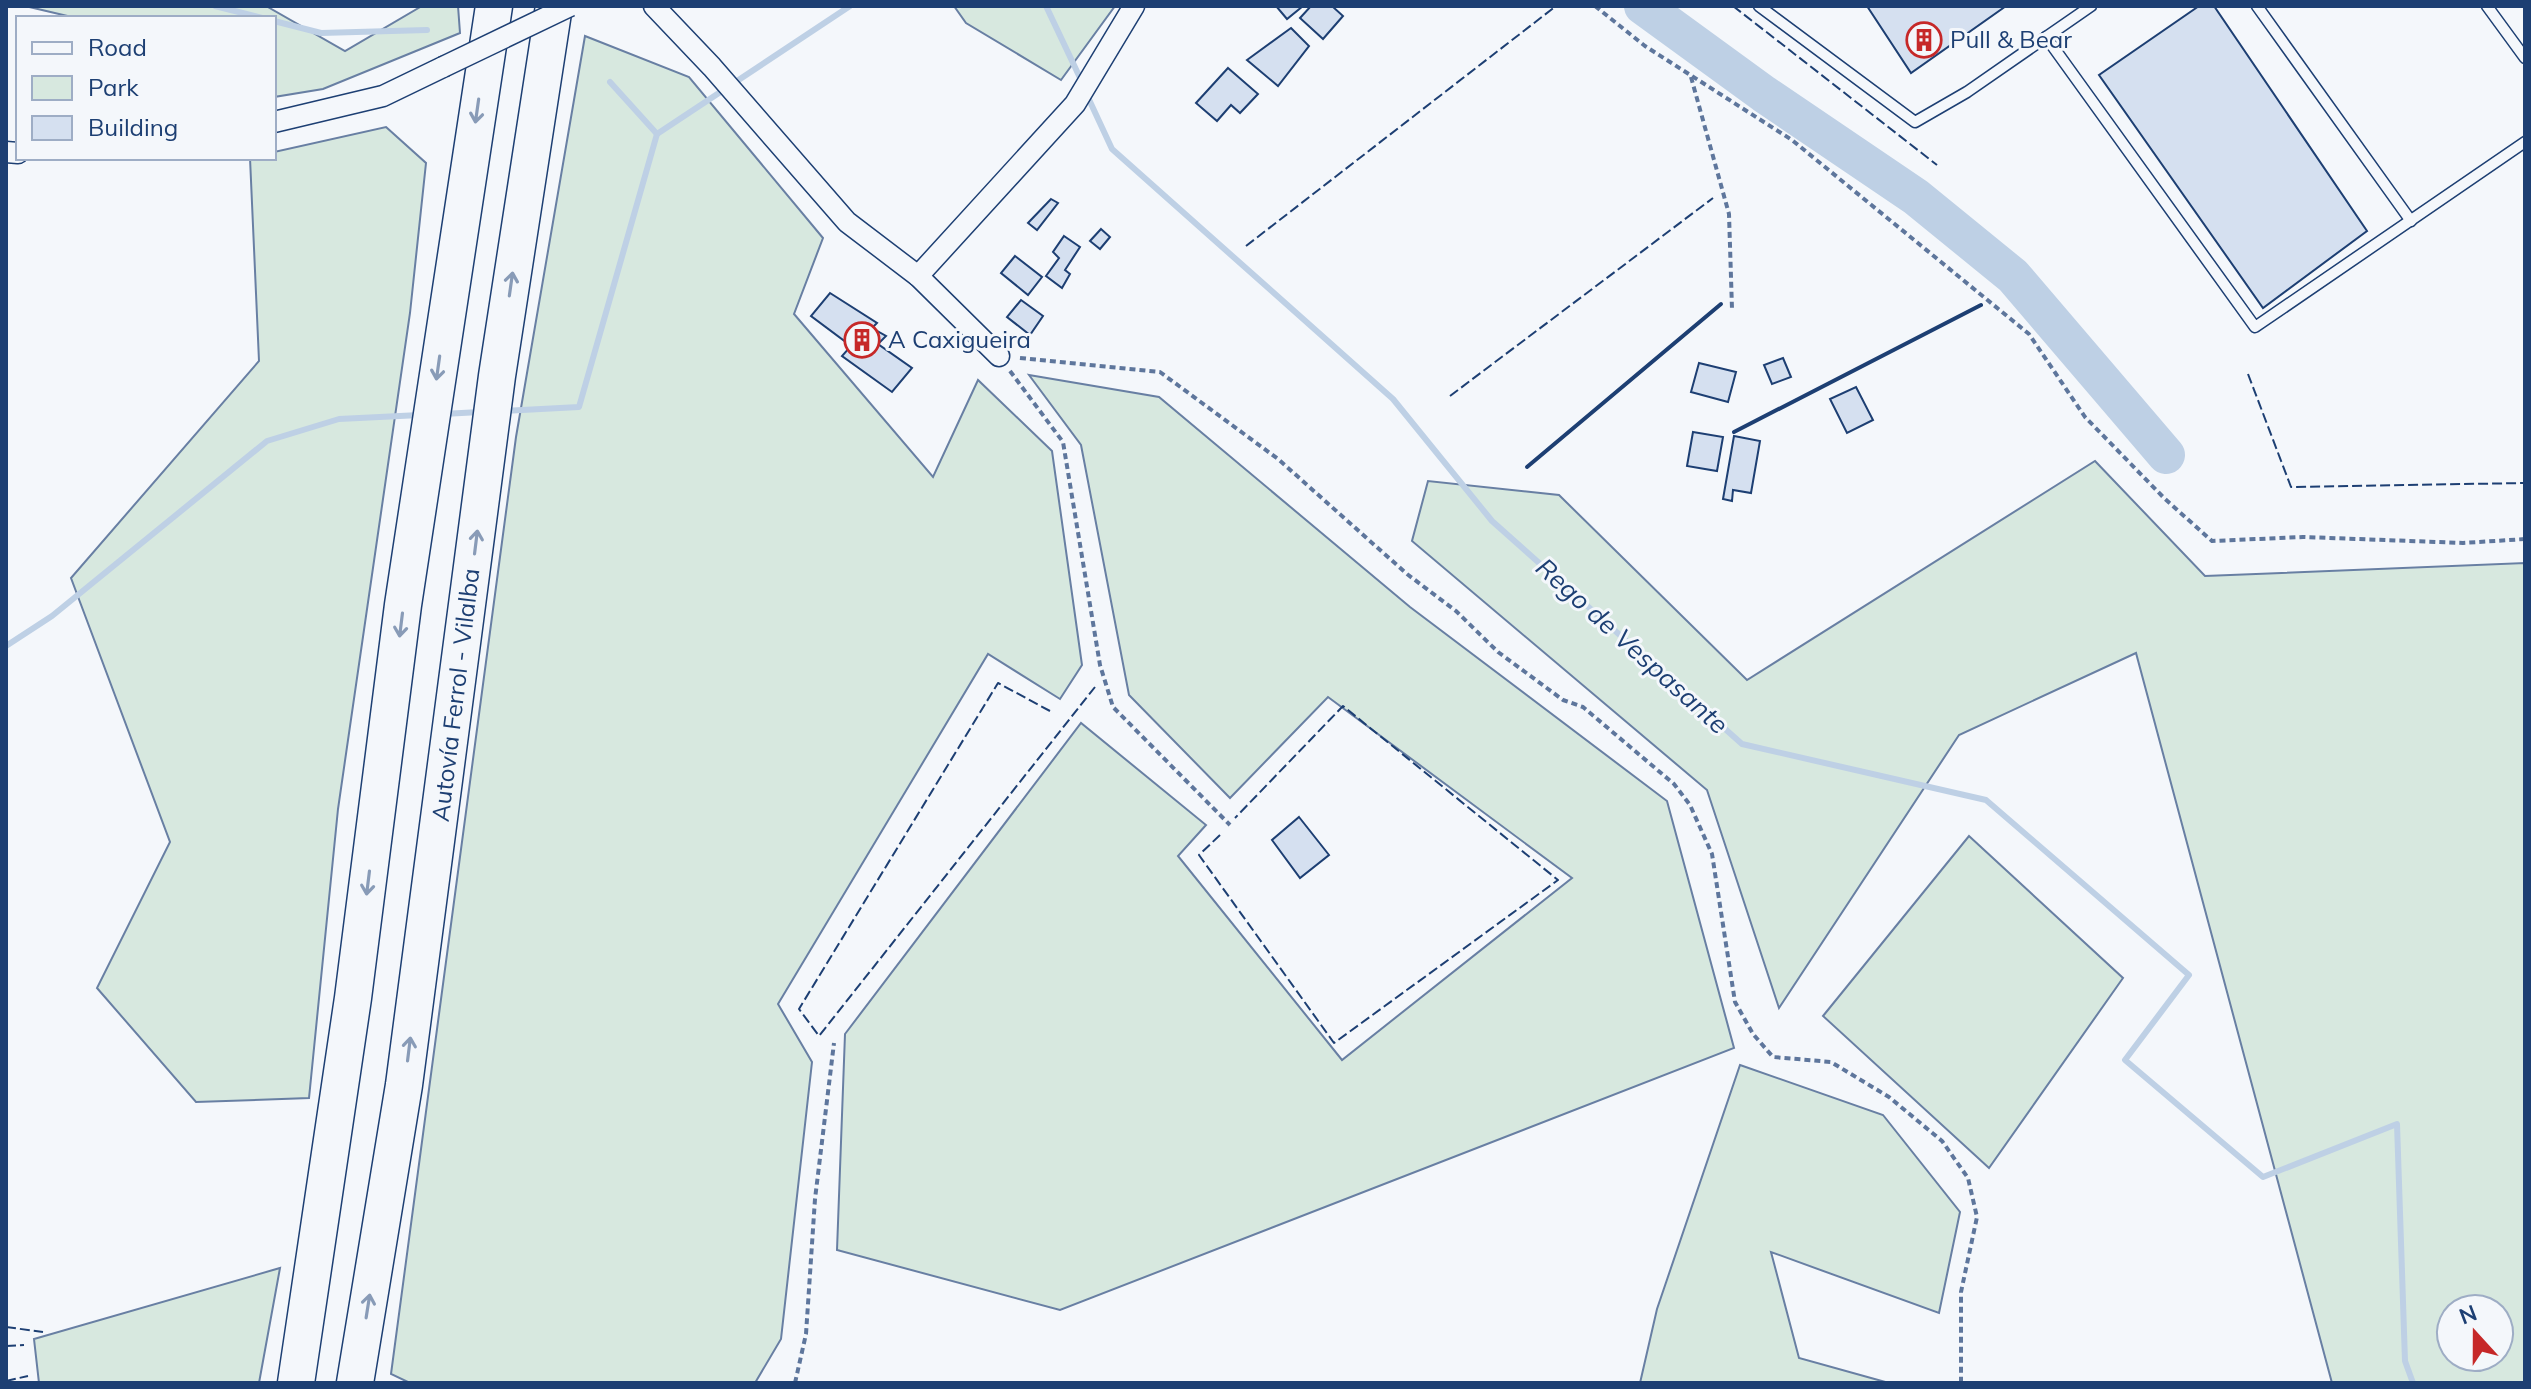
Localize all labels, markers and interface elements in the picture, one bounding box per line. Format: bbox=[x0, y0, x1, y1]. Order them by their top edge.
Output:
legend bbox=[16, 16, 276, 160]
building icon: Pull & Bear bbox=[1905, 21, 1943, 59]
place label: Pull & Bear bbox=[1950, 24, 2072, 54]
text: Road bbox=[88, 32, 147, 62]
text: Park bbox=[88, 72, 139, 102]
one-way arrow bbox=[469, 97, 484, 123]
text: Building bbox=[88, 112, 178, 142]
one-way arrow bbox=[504, 272, 519, 297]
building icon: A Caxigueira bbox=[843, 321, 881, 359]
place label: A Caxigueira bbox=[888, 324, 1031, 354]
one-way arrow bbox=[430, 355, 445, 380]
one-way arrow bbox=[468, 529, 483, 556]
water label: Rego de Vespasante bbox=[1529, 551, 1735, 741]
street label: Autovía Ferrol - Vilalba bbox=[425, 566, 485, 823]
one-way arrow bbox=[393, 611, 408, 638]
one-way arrow bbox=[360, 870, 375, 895]
one-way arrow bbox=[402, 1037, 417, 1062]
north arrow bbox=[2435, 1293, 2515, 1373]
one-way arrow bbox=[361, 1294, 376, 1319]
text: N bbox=[2455, 1298, 2481, 1330]

